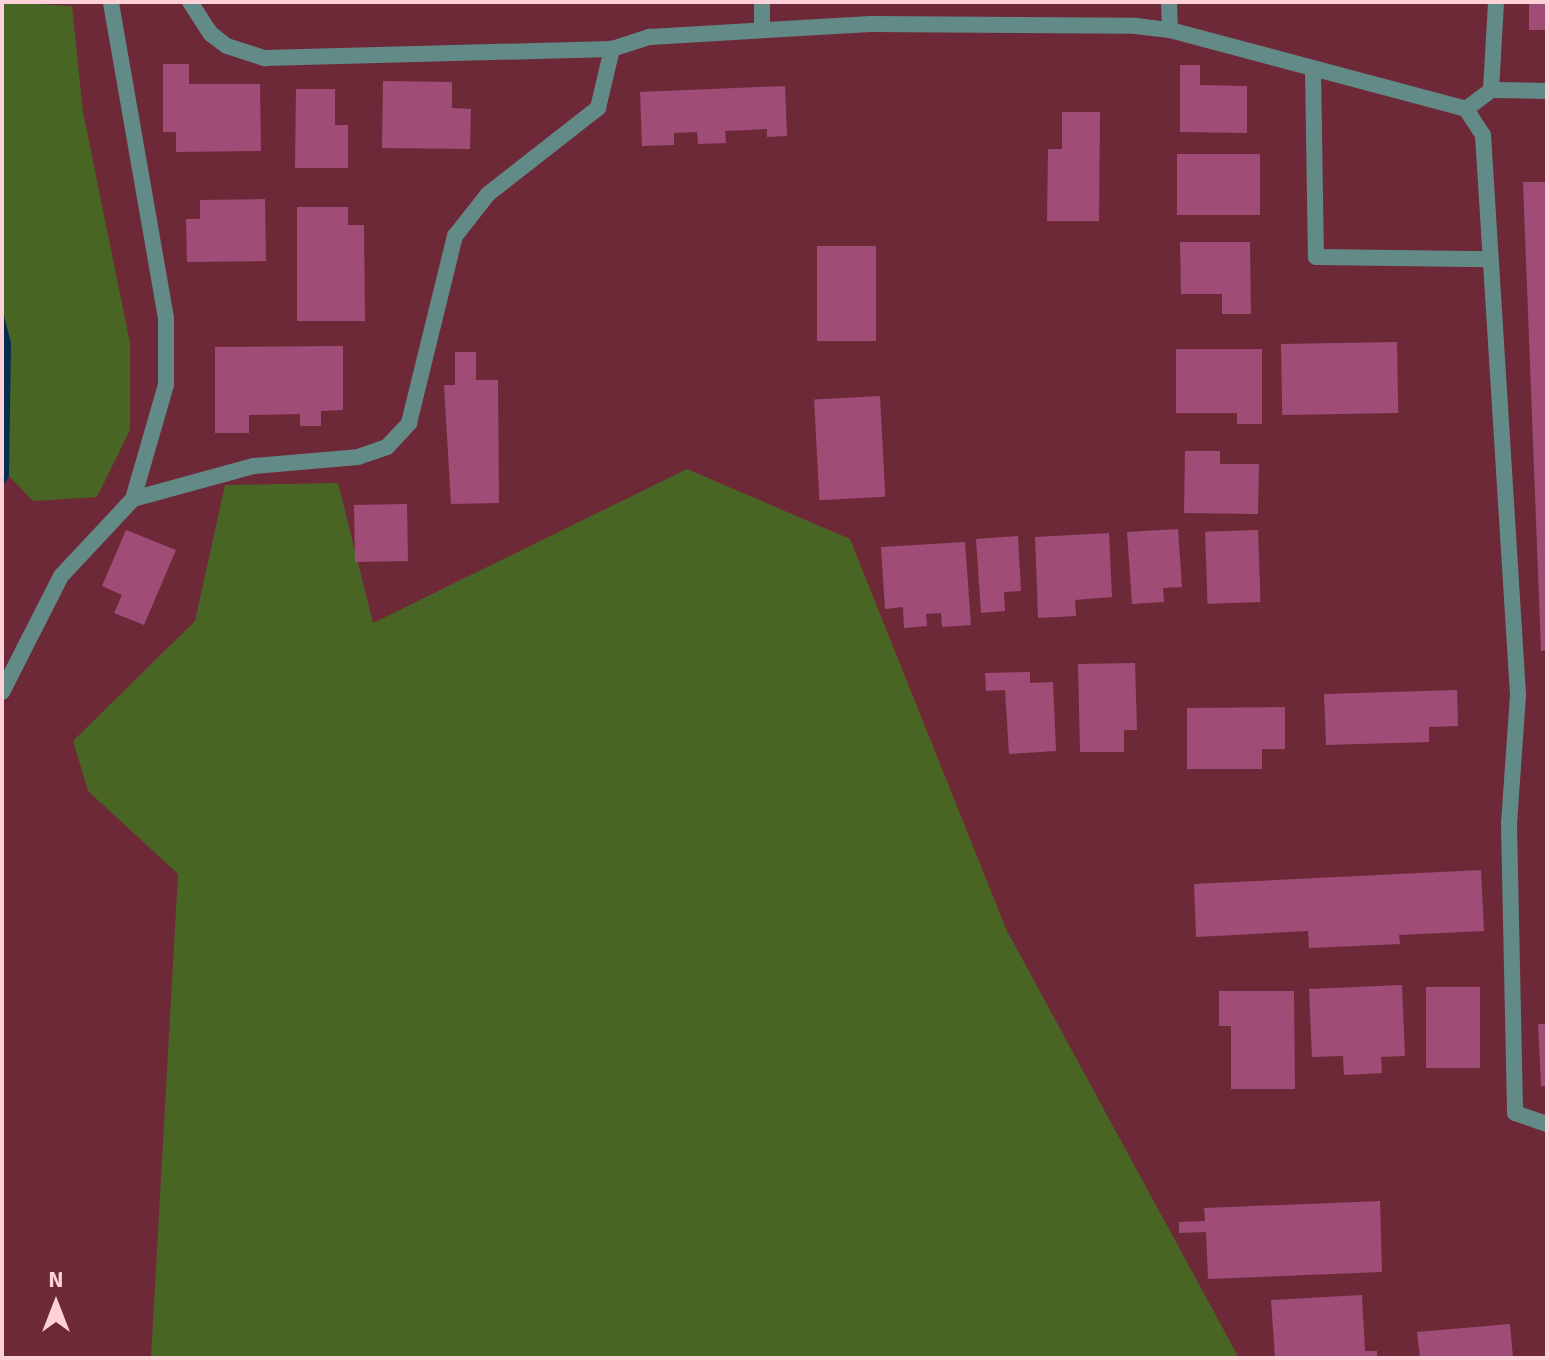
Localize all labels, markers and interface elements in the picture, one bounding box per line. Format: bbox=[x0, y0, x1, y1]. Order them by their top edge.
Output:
north arrow bbox=[16, 1264, 96, 1344]
text: N bbox=[48, 1266, 64, 1293]

